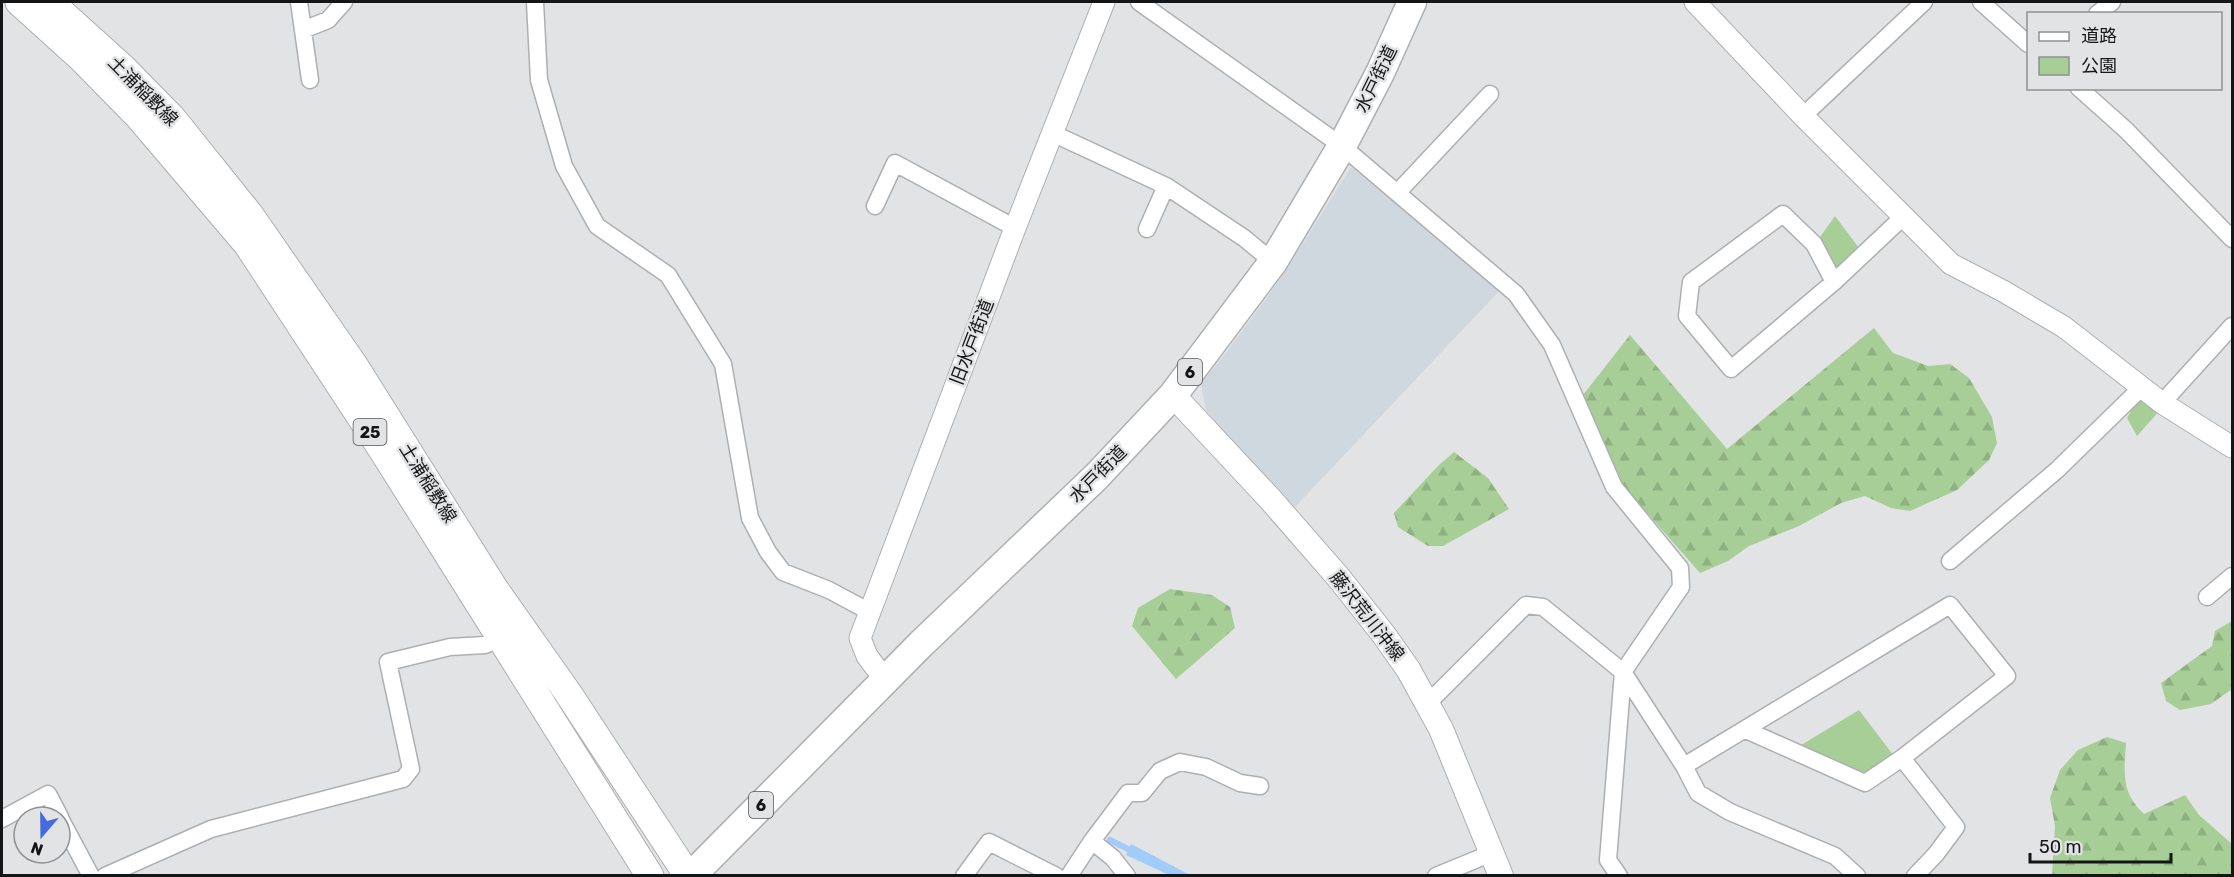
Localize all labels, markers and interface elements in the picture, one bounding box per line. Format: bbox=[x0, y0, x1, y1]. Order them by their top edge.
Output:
legend bbox=[2027, 12, 2222, 90]
text: 道路 bbox=[2081, 25, 2117, 47]
street label: 水戸街道 bbox=[1350, 42, 1402, 116]
street label: 土浦稲敷線 bbox=[103, 51, 183, 131]
text: 公園 bbox=[2081, 55, 2117, 77]
street label: 旧水戸街道 bbox=[946, 296, 998, 388]
road number: 6 bbox=[1178, 359, 1202, 385]
road number: 25 bbox=[354, 419, 386, 445]
street label: 土浦稲敷線 bbox=[395, 439, 461, 527]
street label: 水戸街道 bbox=[1065, 441, 1131, 507]
street label: 藤沢荒川沖線 bbox=[1325, 567, 1409, 665]
road number: 6 bbox=[749, 792, 773, 818]
north arrow bbox=[12, 805, 72, 865]
scale bar bbox=[2030, 826, 2171, 864]
text: 50 m bbox=[2039, 836, 2082, 858]
text: N bbox=[28, 838, 46, 860]

